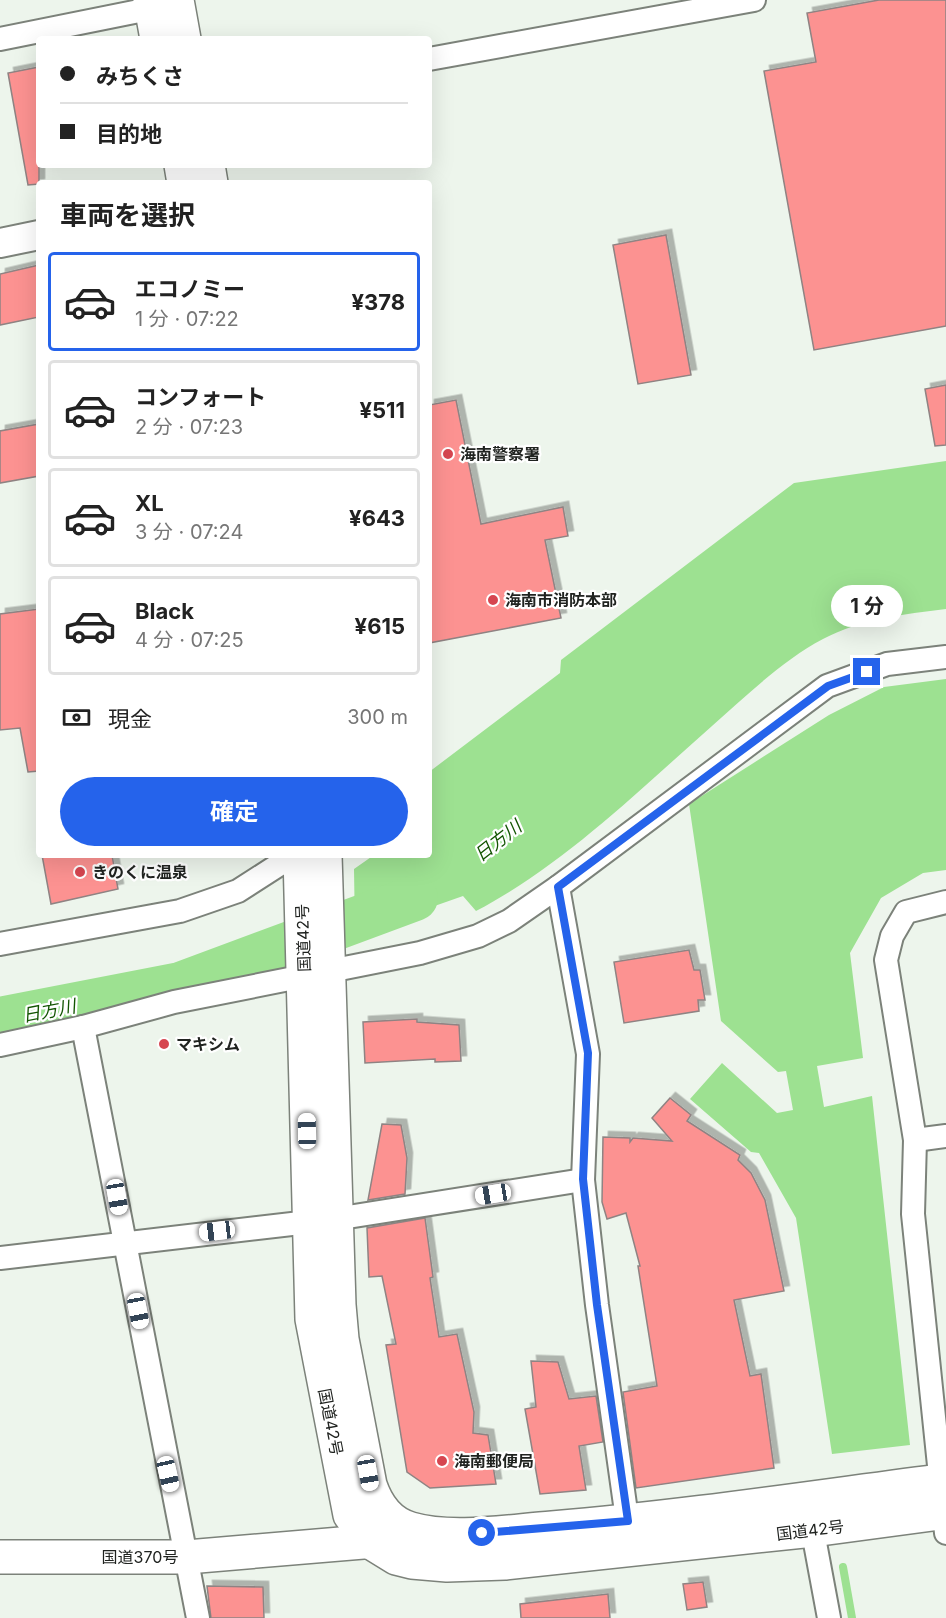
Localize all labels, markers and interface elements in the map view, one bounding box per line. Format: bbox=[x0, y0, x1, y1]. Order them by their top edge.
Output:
text: みちくさ bbox=[96, 63, 184, 89]
text: 目的地 bbox=[96, 121, 162, 147]
text: 車両を選択 bbox=[60, 199, 195, 232]
icon: car bbox=[63, 275, 117, 329]
text: エコノミー bbox=[135, 276, 245, 302]
text: ¥378 bbox=[351, 289, 405, 315]
text: 1 分 · 07:22 bbox=[135, 307, 239, 331]
icon: car bbox=[63, 383, 117, 437]
text: コンフォート bbox=[135, 384, 266, 410]
text: ¥511 bbox=[359, 397, 405, 423]
text: 2 分 · 07:23 bbox=[135, 415, 243, 439]
place label: 海南警察署 bbox=[460, 444, 540, 464]
marker: 海南警察署 bbox=[441, 447, 455, 461]
text: XL bbox=[135, 490, 164, 516]
icon: car bbox=[63, 491, 117, 545]
text: ¥643 bbox=[349, 505, 405, 531]
text: 3 分 · 07:24 bbox=[135, 520, 243, 544]
callout: 1 分 bbox=[831, 585, 903, 627]
place label: 海南市消防本部 bbox=[505, 590, 617, 610]
marker: 海南市消防本部 bbox=[486, 593, 500, 607]
text: 1 分 bbox=[850, 594, 884, 618]
text: Black bbox=[135, 598, 194, 624]
icon: car bbox=[63, 599, 117, 653]
text: ¥615 bbox=[355, 613, 405, 639]
text: 4 分 · 07:25 bbox=[135, 628, 244, 652]
route end bbox=[853, 658, 880, 685]
icon: cash bbox=[60, 701, 93, 734]
text: 300 m bbox=[347, 705, 408, 729]
text: 現金 bbox=[108, 706, 152, 732]
button: 確定 bbox=[60, 777, 408, 846]
water label: 日方川 bbox=[470, 814, 527, 866]
place label: きのくに温泉 bbox=[92, 862, 188, 882]
marker: きのくに温泉 bbox=[73, 865, 87, 879]
street label: 国道42号 bbox=[292, 904, 314, 972]
water label: 日方川 bbox=[20, 995, 79, 1026]
place label: マキシム bbox=[176, 1034, 240, 1054]
marker: マキシム bbox=[157, 1037, 171, 1051]
car bbox=[298, 1113, 316, 1149]
car bbox=[105, 1178, 129, 1216]
car bbox=[474, 1182, 512, 1206]
car bbox=[198, 1220, 236, 1242]
car bbox=[126, 1292, 150, 1330]
street label: 国道42号 bbox=[315, 1387, 347, 1457]
place label: 海南郵便局 bbox=[454, 1451, 534, 1471]
car bbox=[155, 1454, 181, 1494]
car bbox=[356, 1454, 380, 1492]
marker: 海南郵便局 bbox=[435, 1454, 449, 1468]
street label: 国道42号 bbox=[775, 1516, 845, 1544]
route start bbox=[468, 1519, 495, 1546]
street label: 国道370号 bbox=[102, 1547, 178, 1567]

